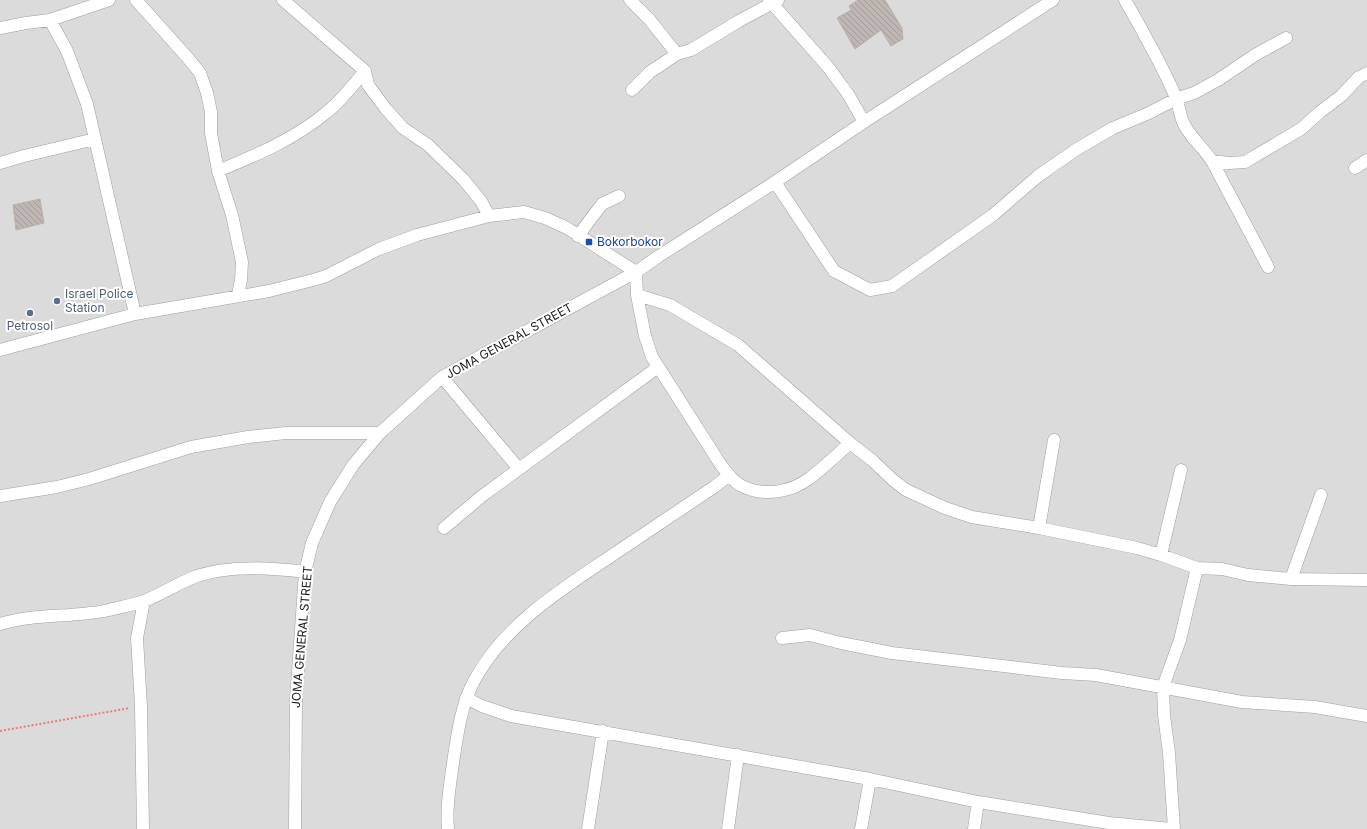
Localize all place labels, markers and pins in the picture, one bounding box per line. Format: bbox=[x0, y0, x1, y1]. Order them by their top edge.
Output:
place label: Bokorbokor bbox=[597, 234, 663, 249]
marker: Bokorbokor bbox=[584, 237, 594, 247]
place label: Israel Police Station bbox=[65, 286, 134, 315]
marker: Israel Police Station bbox=[52, 296, 62, 306]
marker: Petrosol bbox=[25, 308, 35, 318]
place label: Petrosol bbox=[7, 318, 53, 333]

